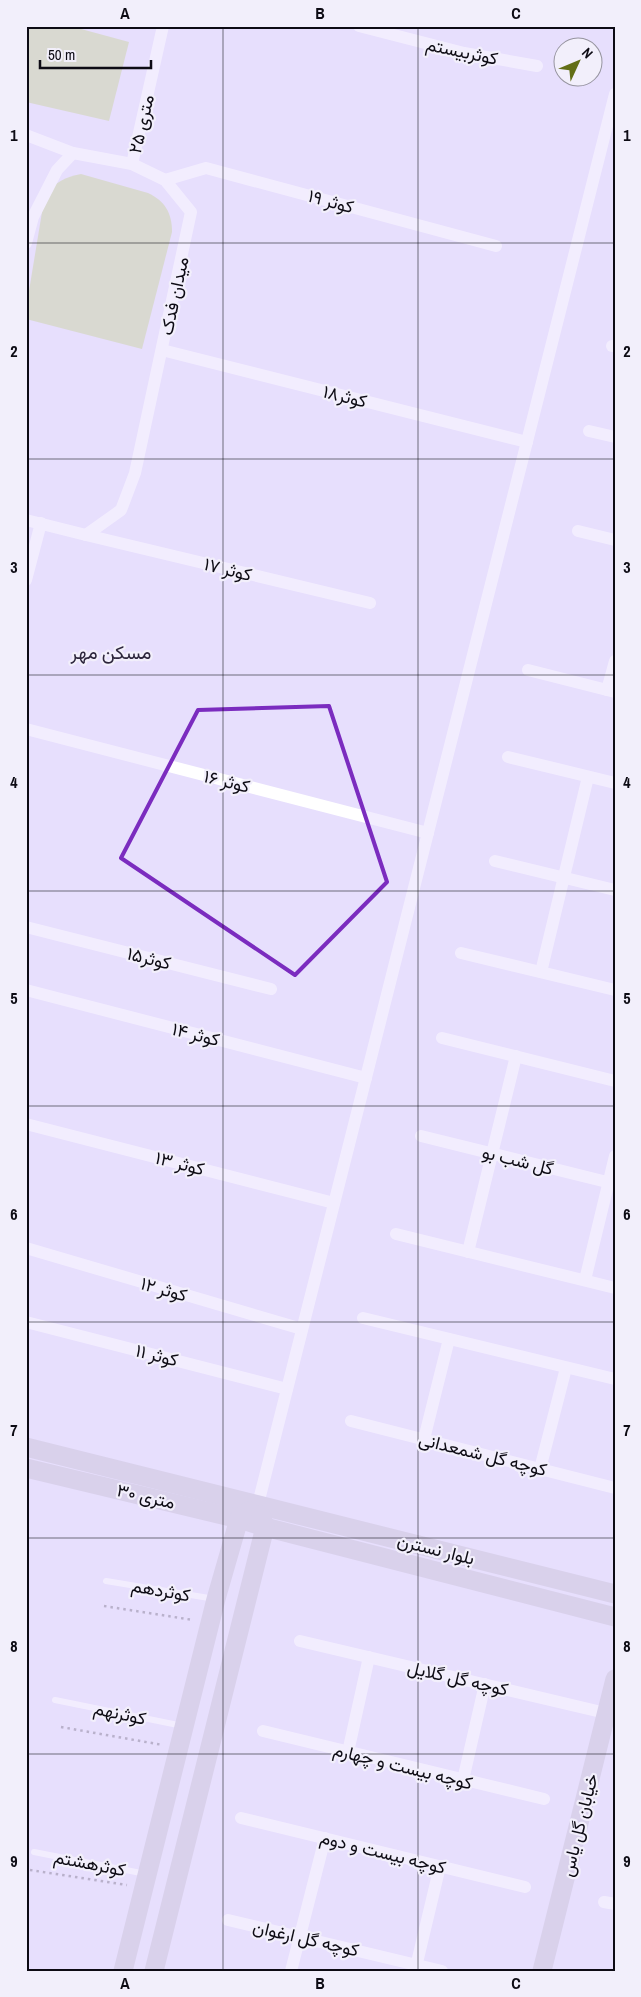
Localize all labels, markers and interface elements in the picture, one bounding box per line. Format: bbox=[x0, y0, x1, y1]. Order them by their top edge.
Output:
text: A bbox=[120, 2, 130, 24]
text: B bbox=[315, 2, 325, 24]
text: C bbox=[511, 2, 521, 24]
street label: کوثربیستم bbox=[424, 31, 500, 71]
scale bar bbox=[40, 38, 151, 70]
north arrow bbox=[554, 38, 604, 88]
text: 50 m bbox=[48, 44, 75, 65]
text: N bbox=[578, 44, 597, 62]
street label: ۲۵ متری bbox=[122, 92, 160, 156]
text: 1 bbox=[10, 124, 18, 146]
text: 1 bbox=[623, 124, 631, 146]
street label: کوثر ۱۹ bbox=[305, 183, 357, 219]
street label: میدان فدک bbox=[154, 255, 194, 337]
text: 2 bbox=[10, 340, 18, 362]
text: 2 bbox=[623, 340, 631, 362]
street label: کوثر۱۸ bbox=[321, 379, 370, 413]
street label: کوثر ۱۷ bbox=[202, 551, 254, 587]
text: 3 bbox=[10, 556, 18, 578]
text: 3 bbox=[623, 556, 631, 578]
district label: مسکن مهر bbox=[70, 639, 151, 665]
street label: کوثر ۱۶ bbox=[201, 763, 253, 799]
text: 4 bbox=[10, 771, 18, 793]
text: 4 bbox=[623, 771, 631, 793]
street label: کوثر۱۵ bbox=[124, 941, 174, 975]
text: 5 bbox=[10, 987, 18, 1009]
text: 5 bbox=[623, 987, 631, 1009]
street label: کوثر ۱۴ bbox=[170, 1016, 222, 1052]
street label: گل شب بو bbox=[480, 1139, 556, 1181]
street label: کوثر ۱۳ bbox=[153, 1145, 207, 1181]
text: 6 bbox=[10, 1203, 18, 1225]
text: 6 bbox=[623, 1203, 631, 1225]
street label: کوثر ۱۲ bbox=[138, 1270, 190, 1308]
street label: کوثر ۱۱ bbox=[133, 1338, 181, 1372]
text: 7 bbox=[10, 1419, 18, 1441]
text: 7 bbox=[623, 1419, 631, 1441]
street label: کوچه گل شمعدانی bbox=[416, 1426, 550, 1482]
street label: ۳۰ متری bbox=[114, 1477, 178, 1515]
street label: بلوار نسترن bbox=[395, 1527, 477, 1571]
street label: کوثردهم bbox=[129, 1573, 193, 1607]
text: 8 bbox=[10, 1635, 18, 1657]
text: 8 bbox=[623, 1635, 631, 1657]
street label: کوچه گل گلایل bbox=[405, 1654, 511, 1702]
street label: کوثرنهم bbox=[92, 1695, 148, 1731]
street label: کوچه بیست و چهارم bbox=[331, 1737, 475, 1795]
street label: خیابان گل یاس bbox=[554, 1771, 604, 1879]
street label: کوچه بیست و دوم bbox=[317, 1824, 449, 1880]
street label: کوثرهشتم bbox=[52, 1844, 128, 1882]
text: 9 bbox=[10, 1850, 18, 1872]
text: 9 bbox=[623, 1850, 631, 1872]
street label: کوچه گل ارغوان bbox=[250, 1914, 362, 1962]
text: A bbox=[120, 1972, 130, 1994]
text: B bbox=[315, 1972, 325, 1994]
text: C bbox=[511, 1972, 521, 1994]

